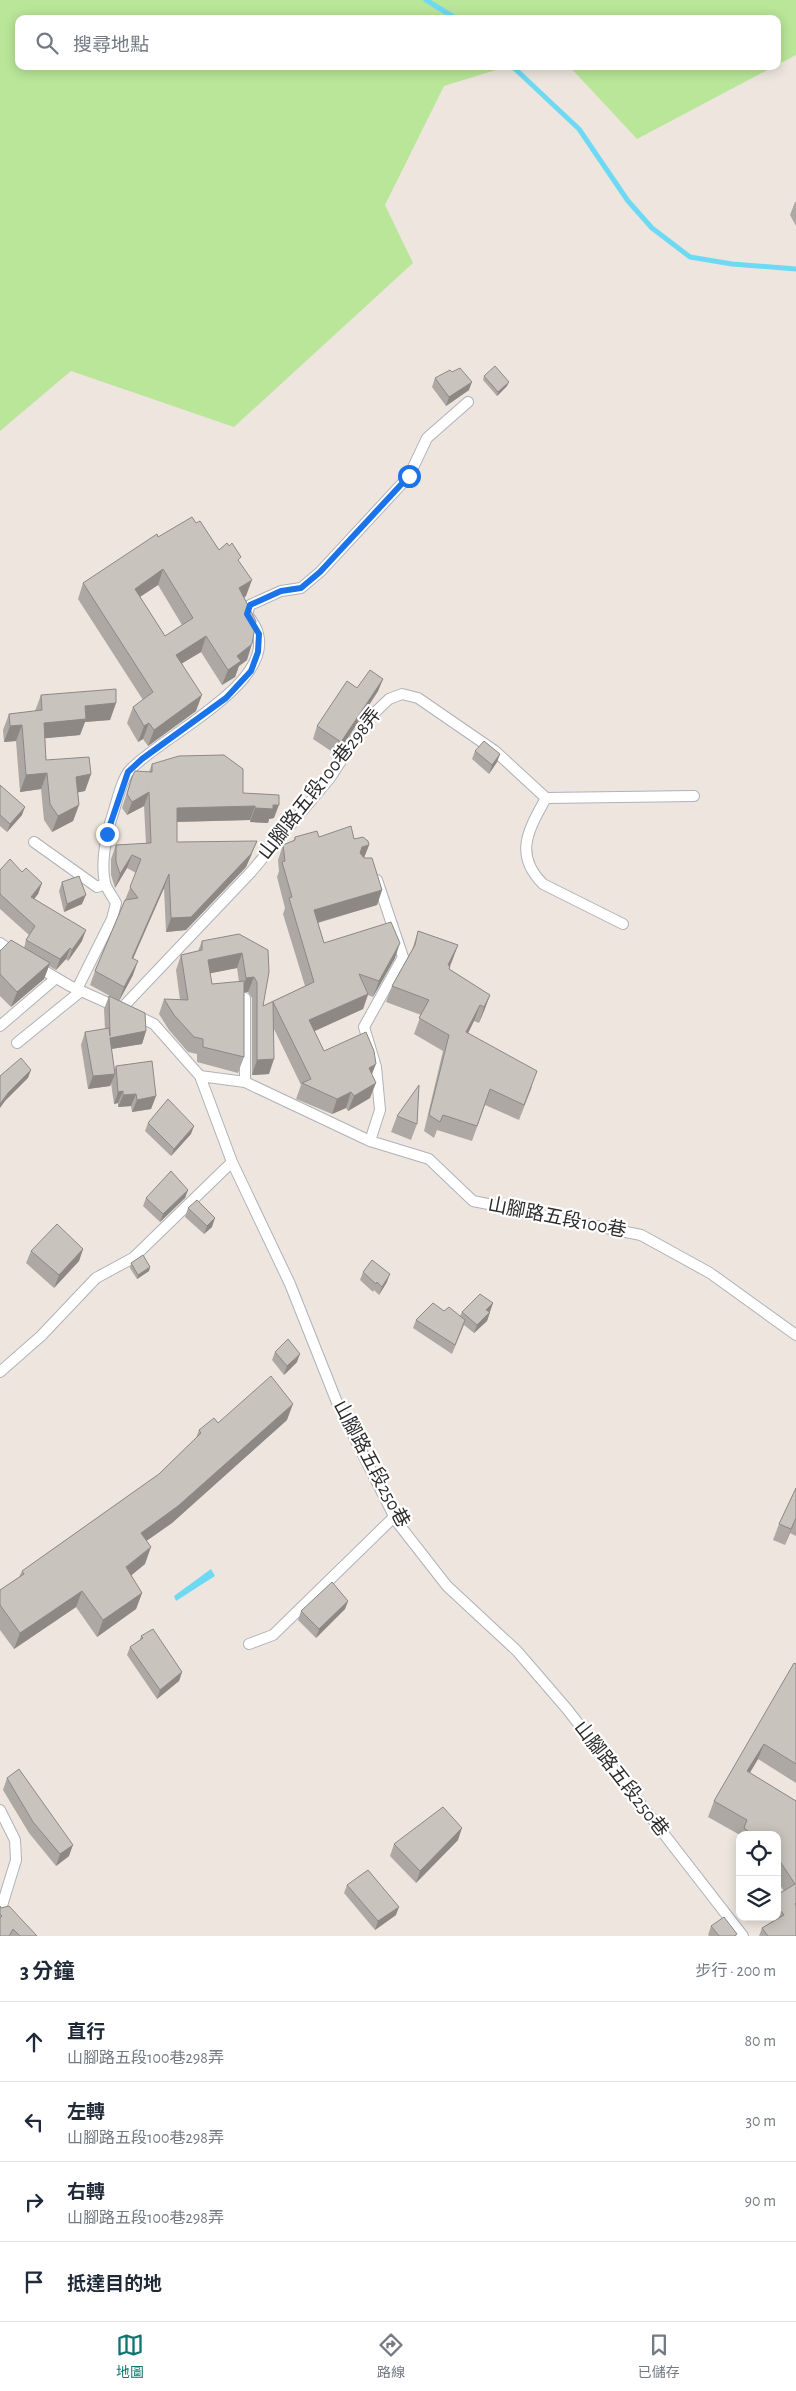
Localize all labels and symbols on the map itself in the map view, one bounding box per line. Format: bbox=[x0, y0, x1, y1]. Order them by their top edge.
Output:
route start bbox=[398, 465, 421, 488]
street label: 山腳路五段100巷298弄 bbox=[254, 704, 385, 863]
route end bbox=[96, 823, 119, 846]
street label: 山腳路五段100巷 bbox=[486, 1193, 628, 1241]
street label: 山腳路五段250巷 bbox=[330, 1397, 414, 1531]
street label: 山腳路五段250巷 bbox=[570, 1717, 673, 1840]

